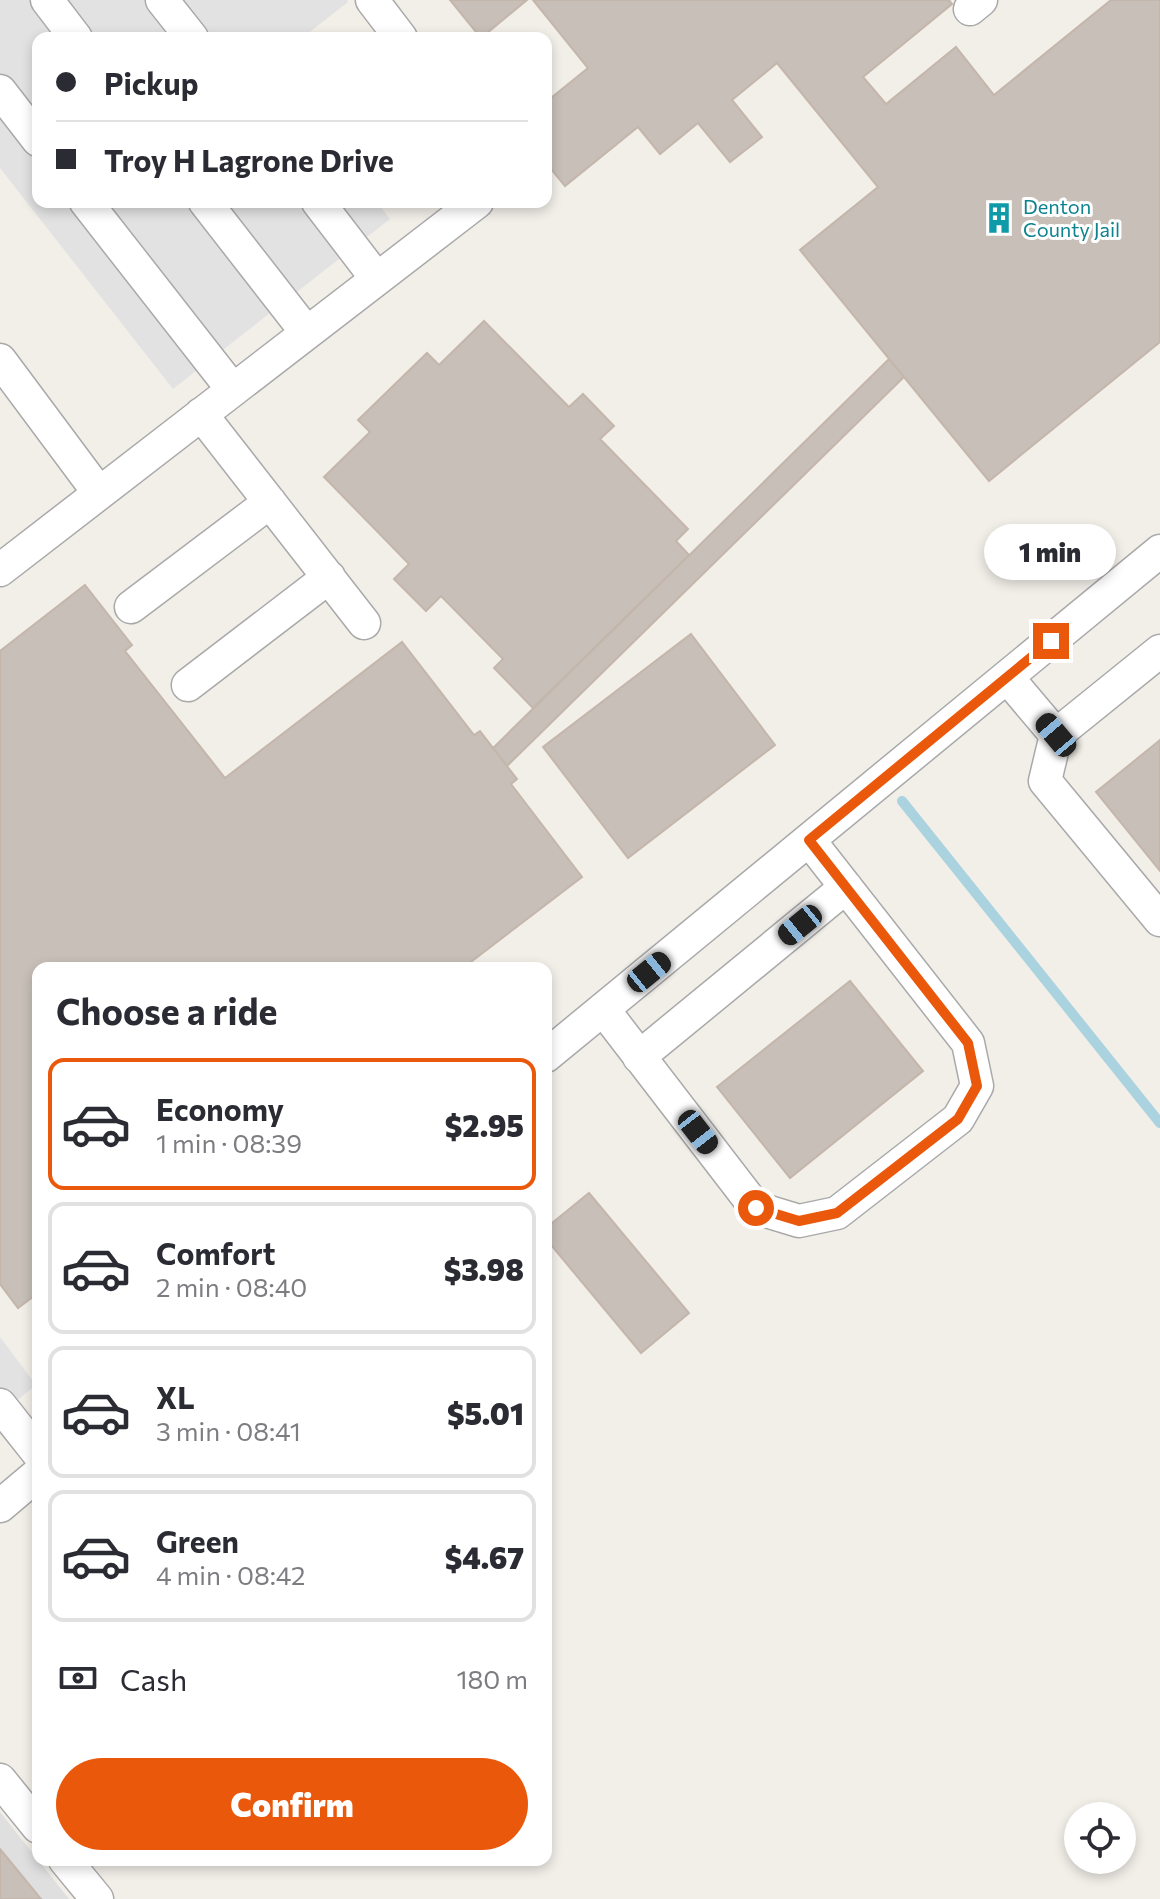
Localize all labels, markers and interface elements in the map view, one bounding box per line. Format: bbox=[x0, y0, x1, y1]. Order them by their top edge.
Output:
text: Pickup bbox=[104, 64, 198, 101]
text: Troy H Lagrone Drive bbox=[104, 141, 394, 178]
place label: Denton County Jail bbox=[1023, 194, 1120, 241]
building icon: Denton County Jail bbox=[982, 201, 1016, 235]
callout: 1 min bbox=[985, 525, 1117, 581]
text: 1 min bbox=[1019, 536, 1081, 567]
route end bbox=[1033, 623, 1069, 659]
car bbox=[1031, 709, 1081, 761]
car bbox=[774, 901, 826, 949]
car bbox=[623, 948, 675, 996]
text: Choose a ride bbox=[56, 988, 277, 1032]
icon: car bbox=[60, 1088, 132, 1160]
text: Economy bbox=[156, 1090, 284, 1127]
text: $2.95 bbox=[445, 1106, 524, 1143]
car bbox=[674, 1106, 722, 1158]
text: 1 min · 08:39 bbox=[156, 1127, 302, 1158]
route start bbox=[738, 1190, 774, 1226]
icon: car bbox=[60, 1232, 132, 1304]
text: Comfort bbox=[156, 1234, 275, 1271]
text: $3.98 bbox=[444, 1250, 524, 1287]
text: 2 min · 08:40 bbox=[156, 1271, 307, 1302]
icon: car bbox=[60, 1376, 132, 1448]
text: XL bbox=[156, 1378, 195, 1415]
text: $5.01 bbox=[447, 1394, 524, 1431]
text: 3 min · 08:41 bbox=[156, 1415, 301, 1446]
icon: car bbox=[60, 1520, 132, 1592]
text: Green bbox=[156, 1522, 239, 1559]
text: $4.67 bbox=[445, 1538, 524, 1575]
text: 4 min · 08:42 bbox=[156, 1559, 305, 1590]
icon: cash bbox=[56, 1656, 100, 1700]
text: Cash bbox=[120, 1660, 187, 1697]
text: 180 m bbox=[456, 1663, 528, 1694]
button: Confirm bbox=[56, 1758, 528, 1850]
map controls bbox=[1064, 1802, 1136, 1874]
button: locate bbox=[1064, 1802, 1136, 1874]

